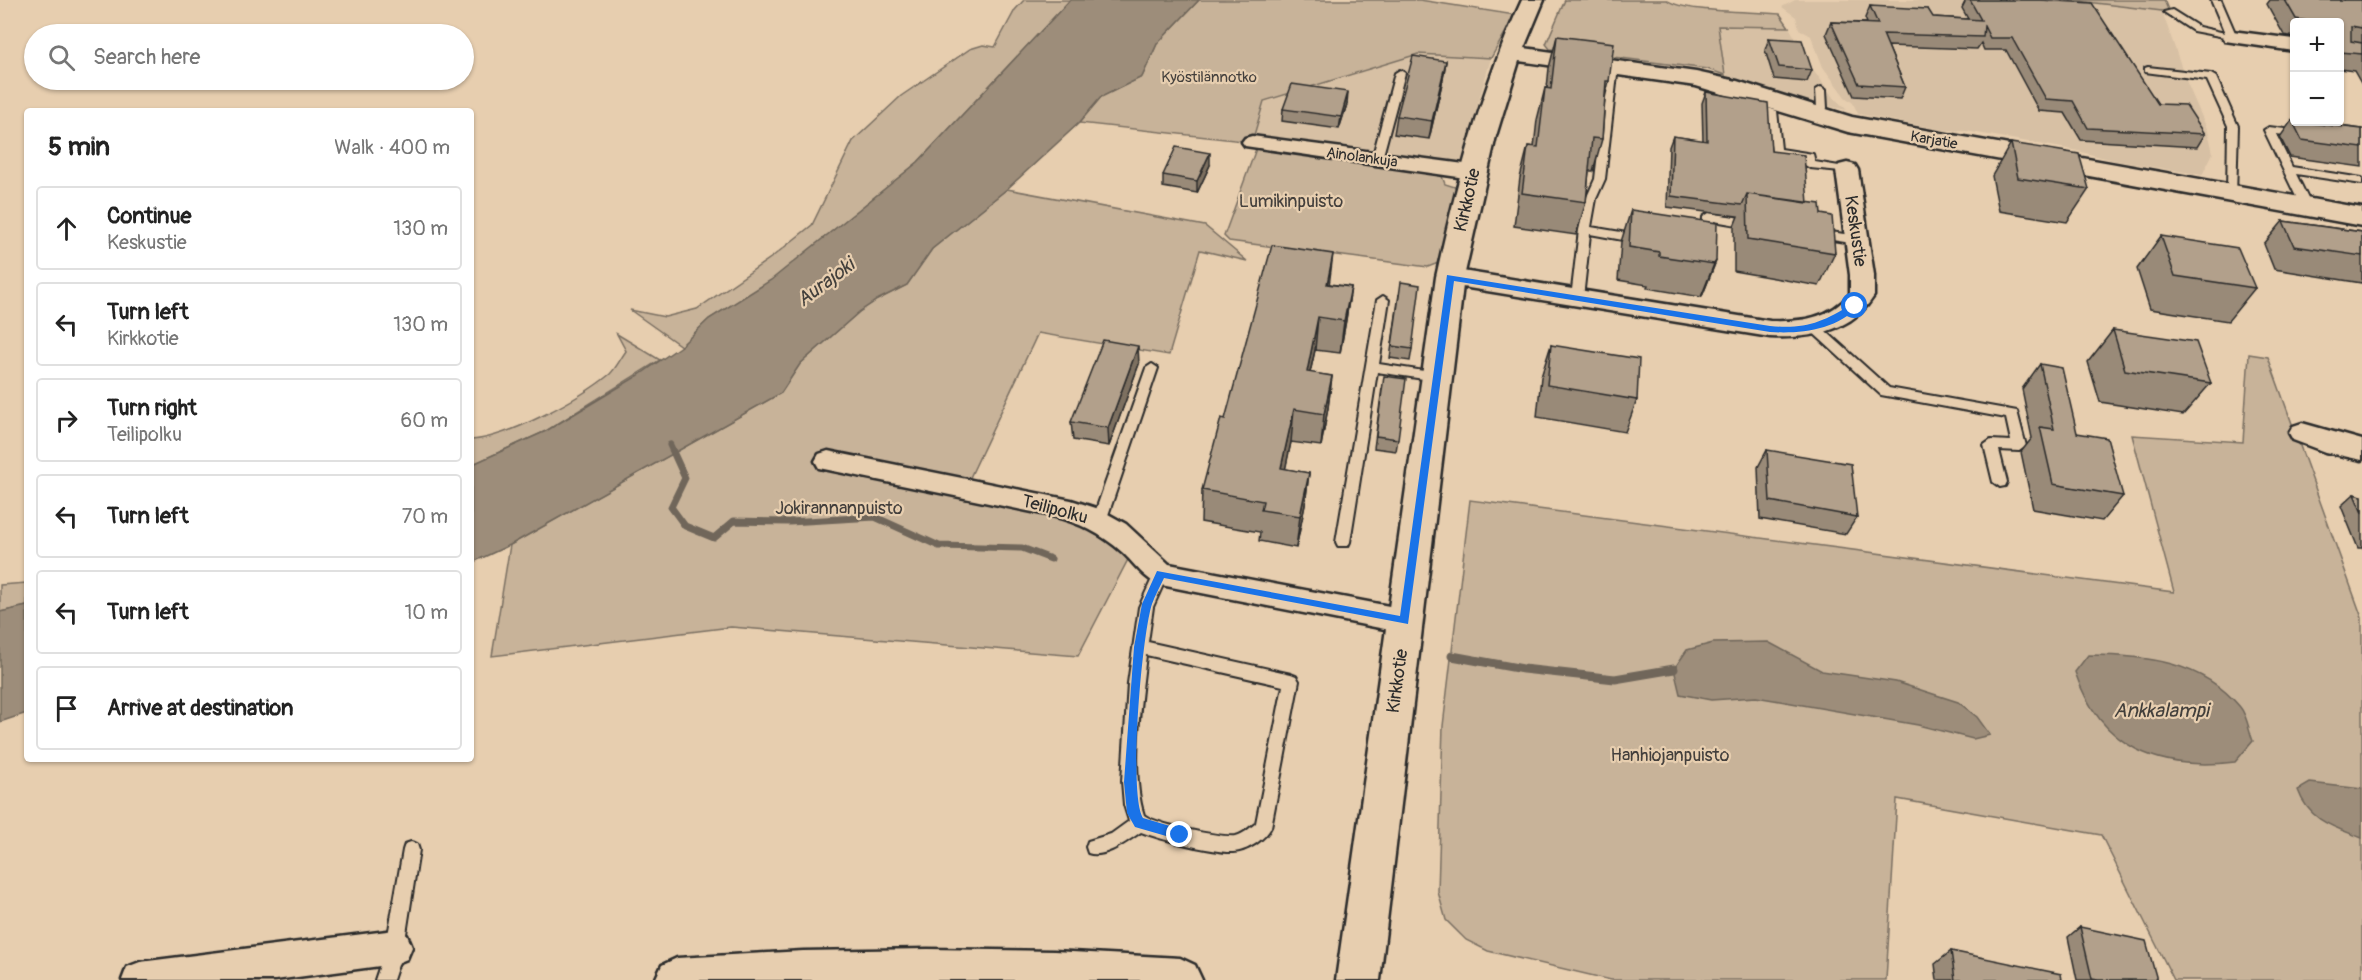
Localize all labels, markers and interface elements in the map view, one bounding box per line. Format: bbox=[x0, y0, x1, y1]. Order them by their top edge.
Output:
map controls bbox=[2290, 18, 2344, 126]
button: + bbox=[2290, 18, 2344, 72]
search box bbox=[24, 24, 474, 90]
icon: search bbox=[45, 41, 78, 74]
text: Search here bbox=[93, 43, 200, 71]
park label: Kyöstilännotko bbox=[1161, 68, 1257, 87]
button: − bbox=[2290, 72, 2344, 126]
street label: Karjatie bbox=[1909, 127, 1960, 154]
text: 5 min bbox=[48, 131, 110, 163]
text: Walk · 400 m bbox=[334, 135, 450, 160]
street label: Ainolankuja bbox=[1325, 143, 1399, 172]
street label: Kirkkotie bbox=[1449, 166, 1486, 234]
park label: Lumikinpuisto bbox=[1239, 190, 1343, 213]
street label: Keskustie bbox=[1839, 194, 1872, 268]
text: Continue bbox=[107, 202, 191, 230]
icon: ahead bbox=[50, 212, 83, 245]
text: 130 m bbox=[393, 216, 448, 241]
text: Keskustie bbox=[107, 230, 187, 255]
water label: Aurajoki bbox=[791, 251, 862, 312]
route start bbox=[1841, 292, 1867, 318]
text: Turn left bbox=[107, 298, 189, 326]
icon: left bbox=[50, 308, 83, 341]
text: 130 m bbox=[393, 312, 448, 337]
text: Kirkkotie bbox=[107, 326, 179, 351]
text: Turn right bbox=[107, 394, 197, 422]
icon: right bbox=[50, 404, 83, 437]
text: 60 m bbox=[401, 408, 448, 433]
text: Teilipolku bbox=[107, 422, 182, 447]
street label: Teilipolku bbox=[1019, 490, 1090, 529]
park label: Jokirannanpuisto bbox=[775, 497, 903, 520]
icon: left bbox=[50, 500, 83, 533]
text: Turn left bbox=[107, 502, 189, 530]
text: 70 m bbox=[402, 504, 448, 529]
icon: left bbox=[50, 596, 83, 629]
text: Turn left bbox=[107, 598, 189, 626]
text: 10 m bbox=[404, 600, 448, 625]
street label: Kirkkotie bbox=[1382, 647, 1413, 715]
icon: arrive bbox=[50, 692, 83, 725]
text: Arrive at destination bbox=[107, 694, 293, 722]
water label: Ankkalampi bbox=[2113, 698, 2212, 723]
park label: Hanhiojanpuisto bbox=[1611, 744, 1730, 767]
route end bbox=[1166, 821, 1192, 847]

